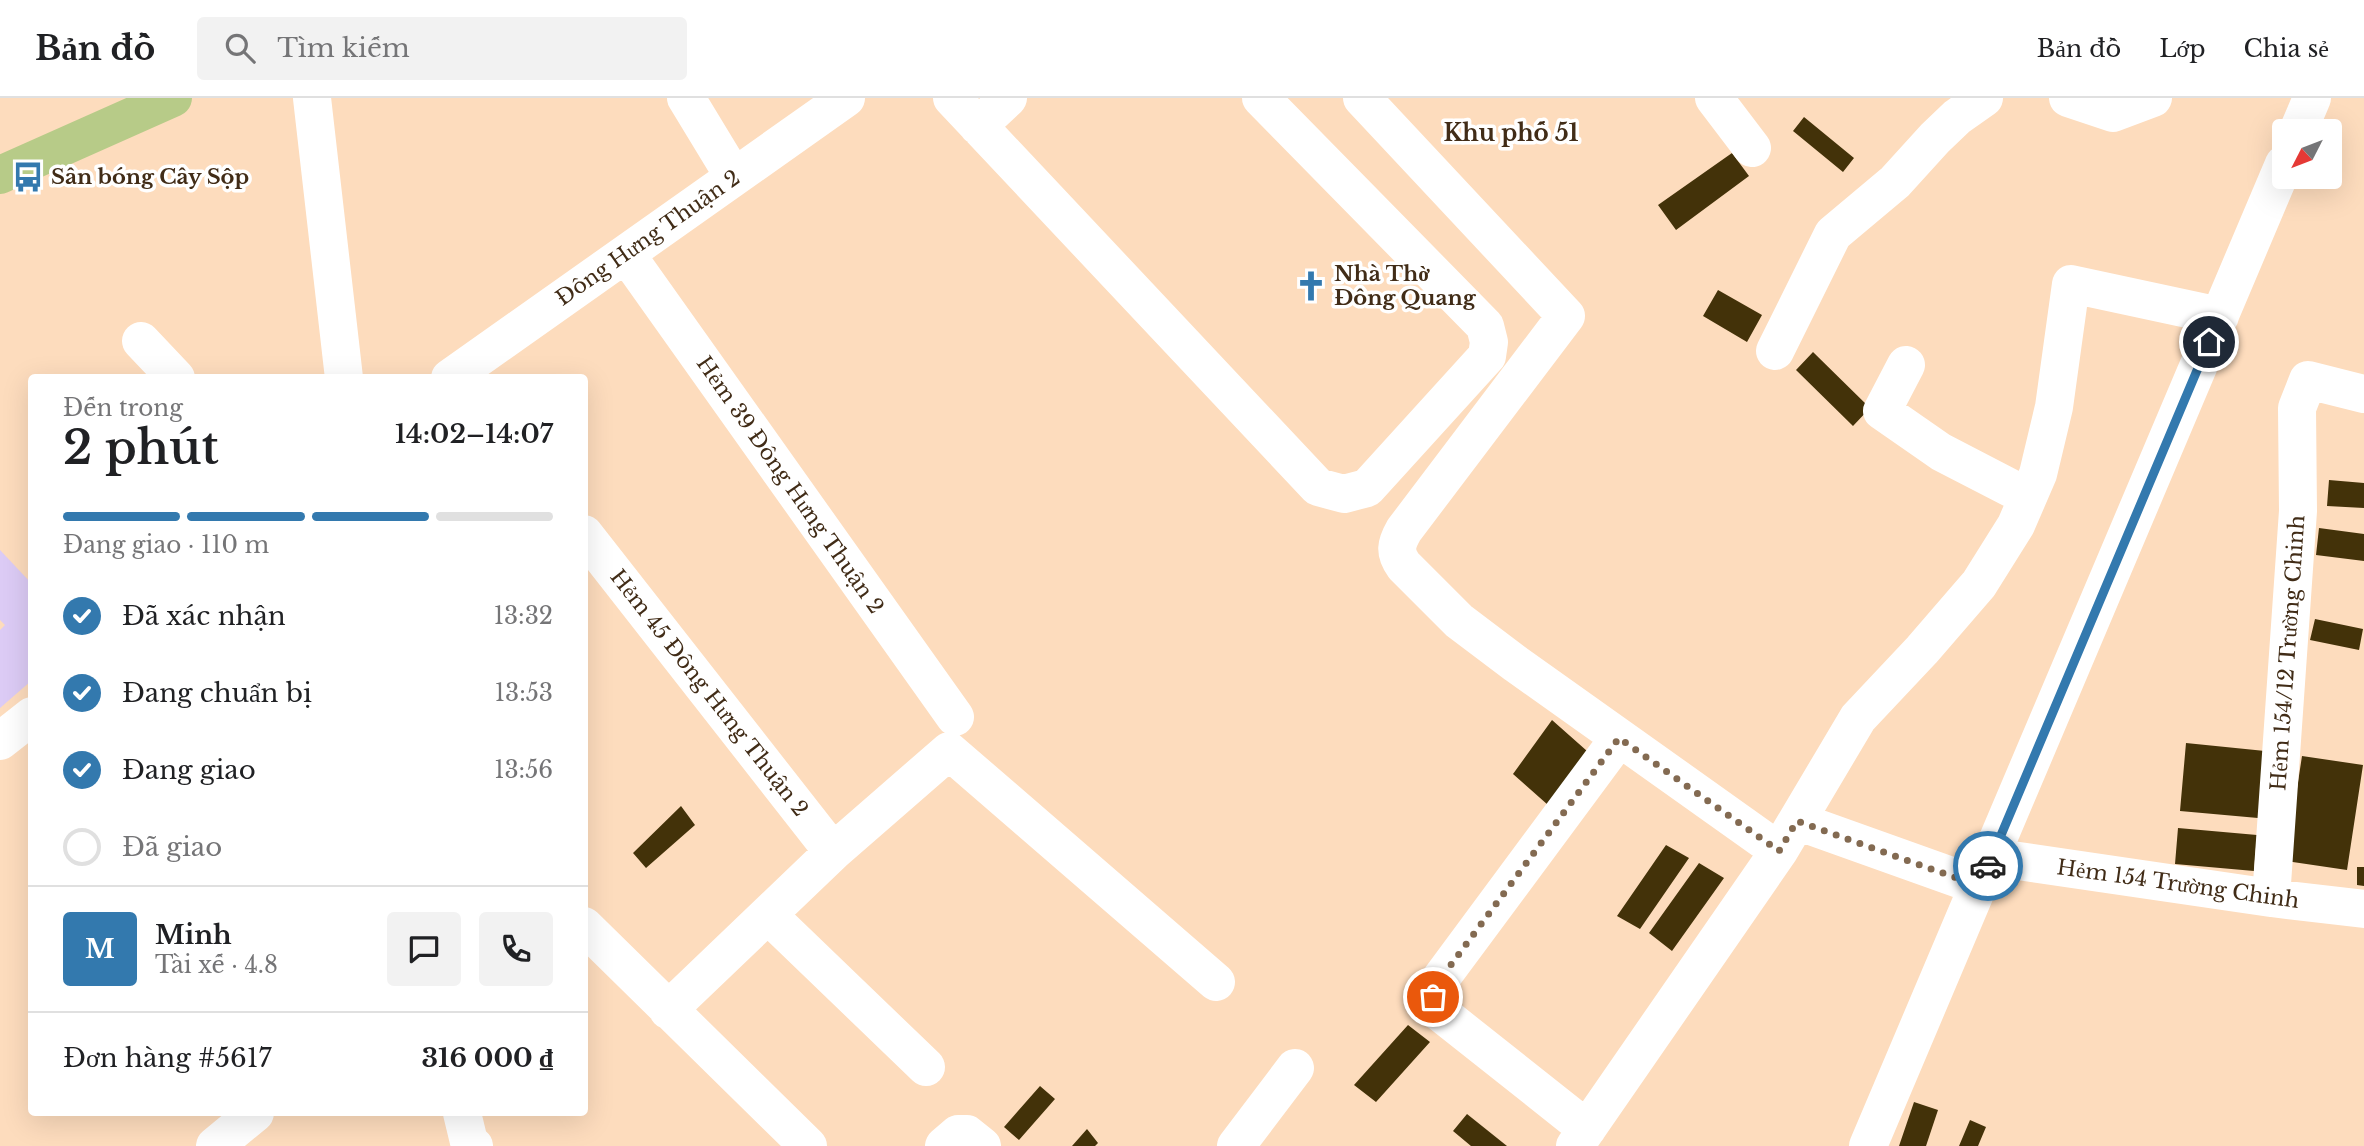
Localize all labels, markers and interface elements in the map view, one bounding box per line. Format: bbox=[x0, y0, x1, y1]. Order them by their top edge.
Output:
search box bbox=[197, 17, 687, 80]
text: Bản đồ bbox=[35, 28, 155, 69]
icon: search bbox=[221, 29, 259, 67]
text: Tìm kiếm bbox=[277, 32, 410, 64]
text: Bản đồ bbox=[2037, 34, 2121, 63]
text: Lớp bbox=[2159, 34, 2206, 63]
text: Chia sẻ bbox=[2244, 34, 2329, 63]
district label: Khu phố 51 bbox=[1443, 119, 1579, 147]
north arrow bbox=[2272, 119, 2342, 189]
map controls bbox=[2272, 119, 2342, 189]
bus stop icon: Sân bóng Cây Sộp bbox=[11, 160, 45, 194]
place label: Sân bóng Cây Sộp bbox=[51, 164, 249, 190]
street label: Đông Hưng Thuận 2 bbox=[551, 165, 745, 311]
place label: Nhà Thờ Đông Quang bbox=[1334, 261, 1477, 311]
church icon: Nhà Thờ Đông Quang bbox=[1294, 269, 1328, 303]
pin bbox=[2179, 312, 2239, 372]
icon: home bbox=[2190, 323, 2228, 361]
street label: Hẻm 39 Đông Hưng Thuận 2 bbox=[691, 351, 889, 619]
text: Đến trong bbox=[63, 394, 183, 422]
text: 14:02–14:07 bbox=[395, 418, 553, 450]
text: 2 phút bbox=[63, 419, 219, 476]
street label: Hẻm 154/12 Trường Chinh bbox=[2265, 514, 2311, 792]
text: Đang giao · 110 m bbox=[63, 531, 269, 559]
street label: Hẻm 45 Đông Hưng Thuận 2 bbox=[605, 564, 813, 822]
icon: check bbox=[63, 597, 101, 635]
text: Đã xác nhận bbox=[122, 600, 286, 632]
text: 13:32 bbox=[494, 602, 553, 630]
icon: check bbox=[63, 674, 101, 712]
text: Đang chuẩn bị bbox=[122, 677, 312, 709]
text: 13:53 bbox=[495, 679, 553, 707]
icon: check bbox=[63, 751, 101, 789]
text: Đang giao bbox=[122, 754, 256, 786]
text: 13:56 bbox=[494, 756, 553, 784]
text: Đã giao bbox=[122, 831, 222, 863]
courier bbox=[1953, 831, 2023, 901]
icon: car bbox=[1969, 847, 2007, 885]
street label: Hẻm 154 Trường Chinh bbox=[2055, 854, 2301, 914]
button: chat bbox=[387, 912, 461, 986]
button: phone bbox=[479, 912, 553, 986]
text: Minh bbox=[155, 919, 232, 951]
text: M bbox=[85, 933, 115, 965]
text: Tài xế · 4.8 bbox=[155, 951, 278, 979]
pin bbox=[1403, 967, 1463, 1027]
icon: bag bbox=[1414, 978, 1452, 1016]
text: Đơn hàng #5617 bbox=[63, 1042, 271, 1074]
text: 316 000 ₫ bbox=[422, 1042, 553, 1074]

